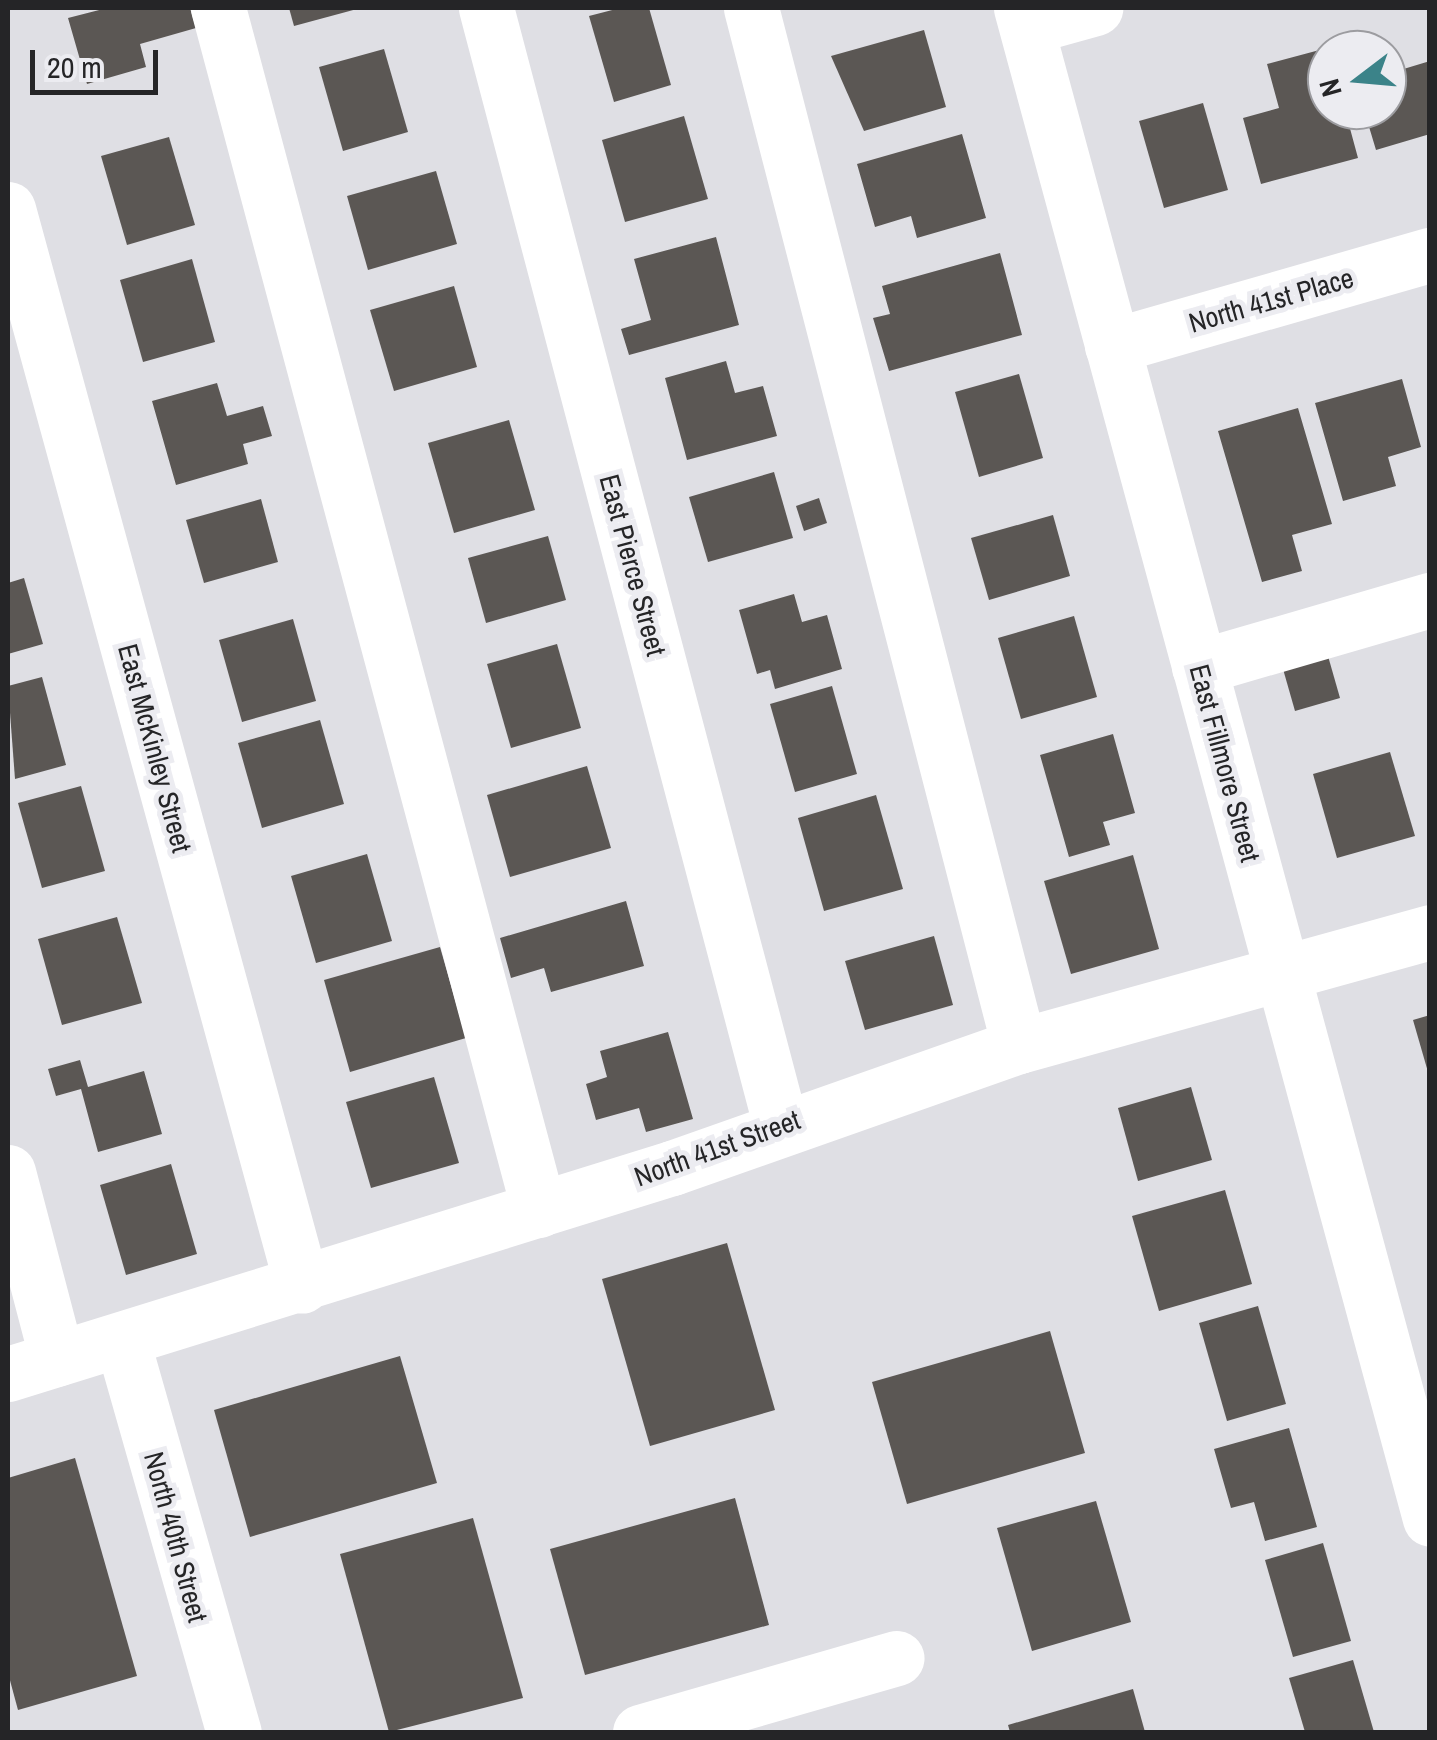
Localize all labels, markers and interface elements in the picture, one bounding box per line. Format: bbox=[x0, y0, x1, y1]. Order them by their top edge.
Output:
scale bar bbox=[35, 30, 162, 92]
north arrow bbox=[1307, 30, 1407, 130]
text: 20 m bbox=[47, 47, 102, 87]
text: N bbox=[1310, 75, 1351, 101]
street label: North 41st Place bbox=[1185, 260, 1357, 340]
street label: East Pierce Street bbox=[593, 471, 673, 659]
street label: East McKinley Street bbox=[111, 640, 199, 856]
street label: East Fillmore Street bbox=[1183, 661, 1267, 865]
street label: North 41st Street bbox=[630, 1103, 804, 1193]
street label: North 40th Street bbox=[137, 1448, 215, 1626]

